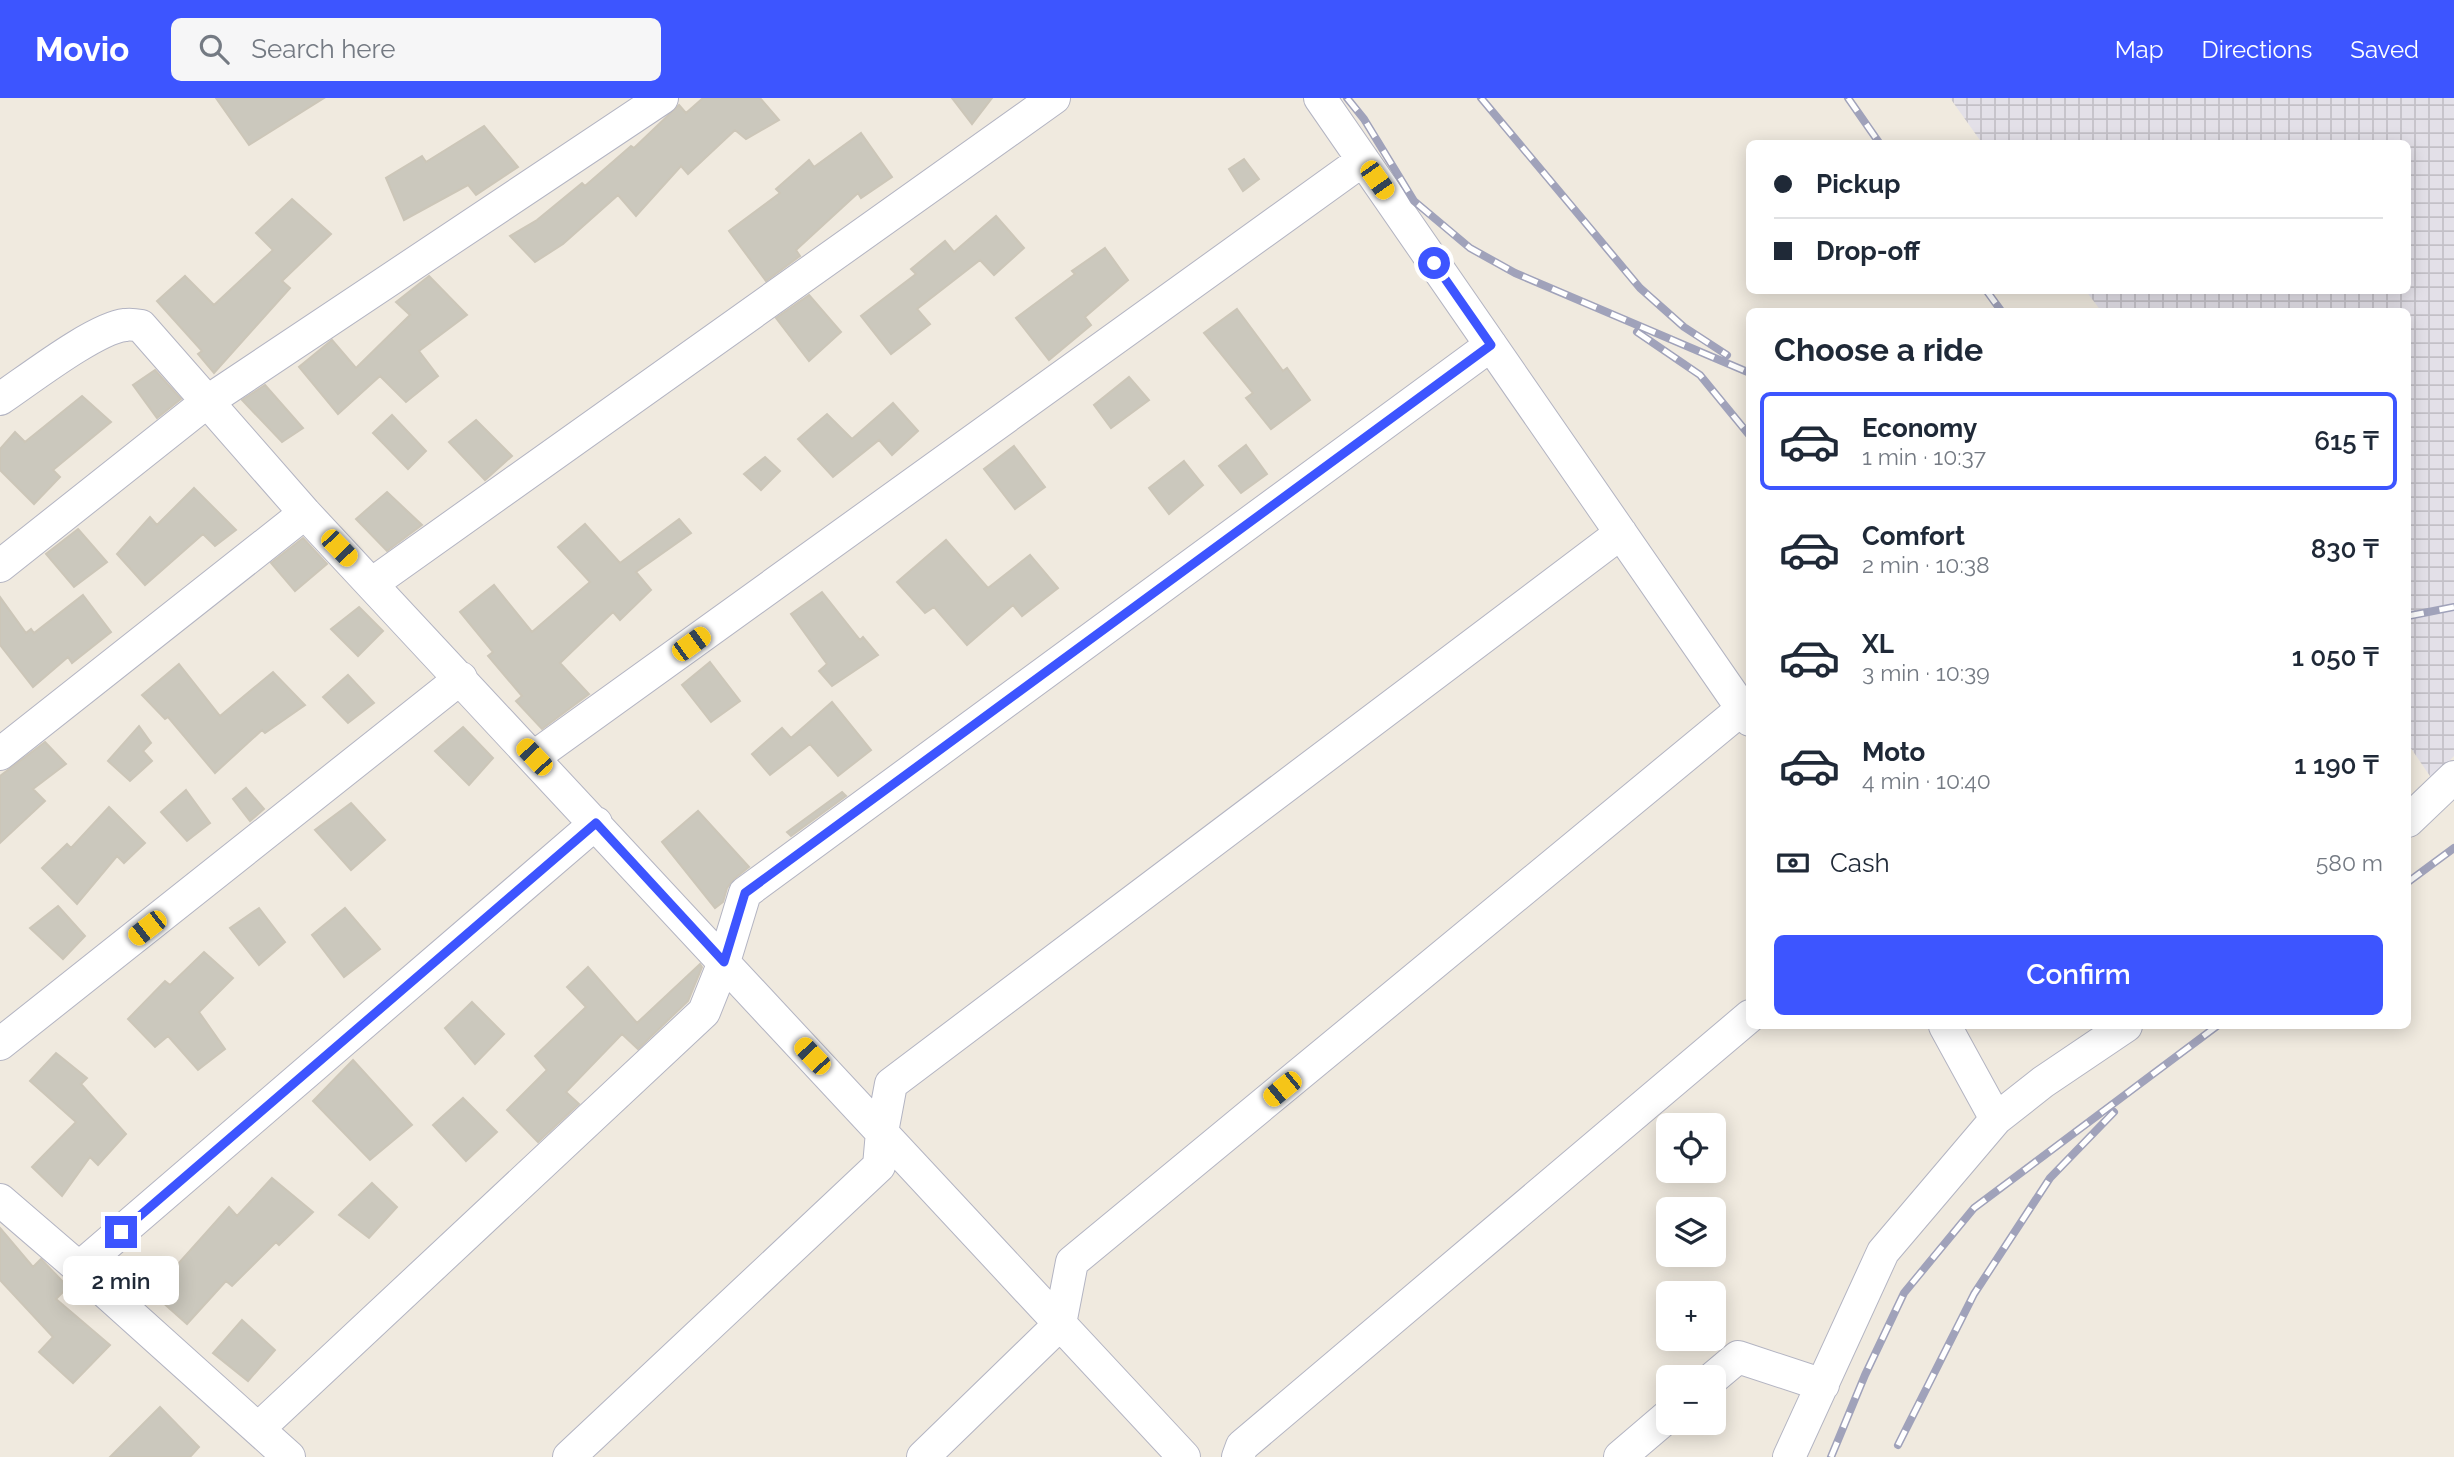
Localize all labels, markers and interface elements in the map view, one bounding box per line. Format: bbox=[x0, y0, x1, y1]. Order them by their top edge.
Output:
search box bbox=[171, 18, 661, 81]
text: Movio bbox=[35, 30, 129, 69]
icon: search bbox=[195, 30, 233, 68]
text: Search here bbox=[251, 34, 396, 64]
text: Map bbox=[2115, 35, 2164, 64]
text: Directions bbox=[2202, 35, 2312, 64]
text: Saved bbox=[2350, 35, 2419, 64]
car bbox=[1357, 157, 1398, 203]
text: Pickup bbox=[1816, 169, 1901, 199]
text: Drop-off bbox=[1816, 236, 1920, 266]
route start bbox=[1418, 247, 1450, 279]
text: Choose a ride bbox=[1774, 331, 1983, 368]
icon: car bbox=[1778, 410, 1841, 473]
text: Economy bbox=[1862, 413, 1977, 443]
text: 615 ₸ bbox=[2314, 426, 2379, 456]
text: 1 min · 10:37 bbox=[1862, 443, 1986, 470]
icon: car bbox=[1778, 518, 1841, 581]
text: Comfort bbox=[1862, 521, 1965, 551]
car bbox=[317, 526, 362, 570]
text: 830 ₸ bbox=[2311, 534, 2379, 564]
text: 2 min · 10:38 bbox=[1862, 551, 1990, 578]
car bbox=[668, 623, 715, 665]
icon: car bbox=[1778, 626, 1841, 689]
text: XL bbox=[1862, 629, 1894, 659]
text: 1 050 ₸ bbox=[2292, 642, 2379, 672]
text: 3 min · 10:39 bbox=[1862, 659, 1990, 686]
car bbox=[512, 734, 557, 780]
icon: car bbox=[1778, 734, 1841, 797]
text: Moto bbox=[1862, 737, 1925, 767]
text: 1 190 ₸ bbox=[2294, 750, 2379, 780]
text: 4 min · 10:40 bbox=[1862, 767, 1991, 794]
icon: cash bbox=[1774, 844, 1812, 882]
text: Cash bbox=[1830, 848, 1890, 878]
text: 580 m bbox=[2316, 849, 2383, 876]
car bbox=[124, 907, 171, 949]
button: Confirm bbox=[1774, 935, 2383, 1015]
car bbox=[790, 1033, 835, 1079]
car bbox=[1260, 1068, 1305, 1110]
map controls bbox=[1656, 1113, 1726, 1435]
button: locate bbox=[1656, 1113, 1726, 1183]
button: layers bbox=[1656, 1197, 1726, 1267]
route end bbox=[105, 1216, 137, 1248]
callout: 2 min bbox=[63, 1256, 179, 1306]
text: 2 min bbox=[92, 1267, 150, 1294]
button: + bbox=[1656, 1281, 1726, 1351]
button: − bbox=[1656, 1365, 1726, 1435]

